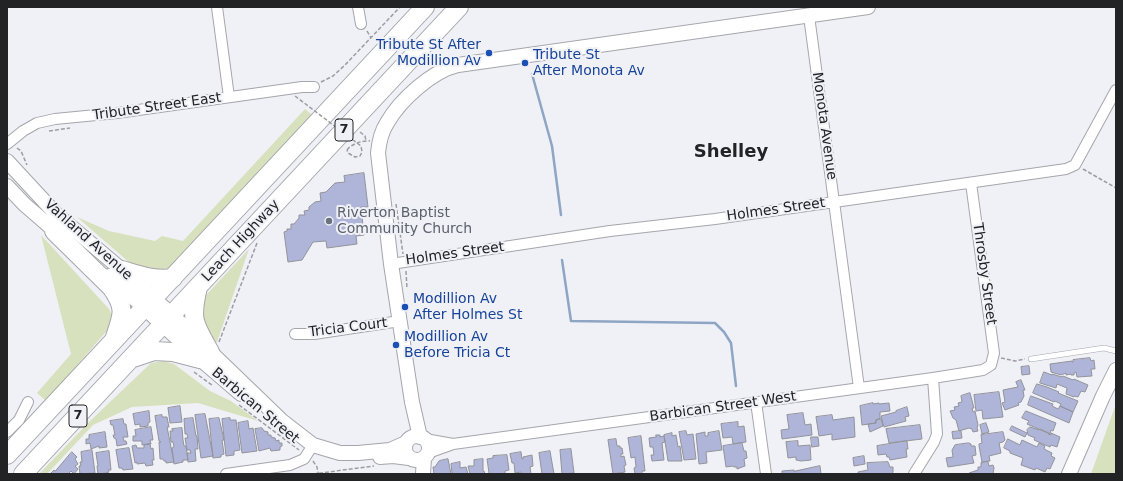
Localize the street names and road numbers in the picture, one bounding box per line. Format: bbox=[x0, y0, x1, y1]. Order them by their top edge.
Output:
street label: Monota Avenue bbox=[808, 71, 840, 181]
street label: Tribute Street East bbox=[92, 90, 222, 124]
road number: 7 bbox=[335, 119, 353, 141]
street label: Holmes Street bbox=[726, 195, 826, 225]
street label: Vahland Avenue bbox=[41, 196, 135, 284]
street label: Leach Highway bbox=[199, 196, 283, 286]
street label: Throsby Street bbox=[969, 222, 999, 326]
street label: Holmes Street bbox=[405, 239, 505, 269]
street label: Tricia Court bbox=[308, 315, 388, 341]
street label: Barbican Street bbox=[208, 365, 302, 447]
street label: Barbican Street West bbox=[649, 388, 797, 426]
road number: 7 bbox=[69, 405, 87, 427]

